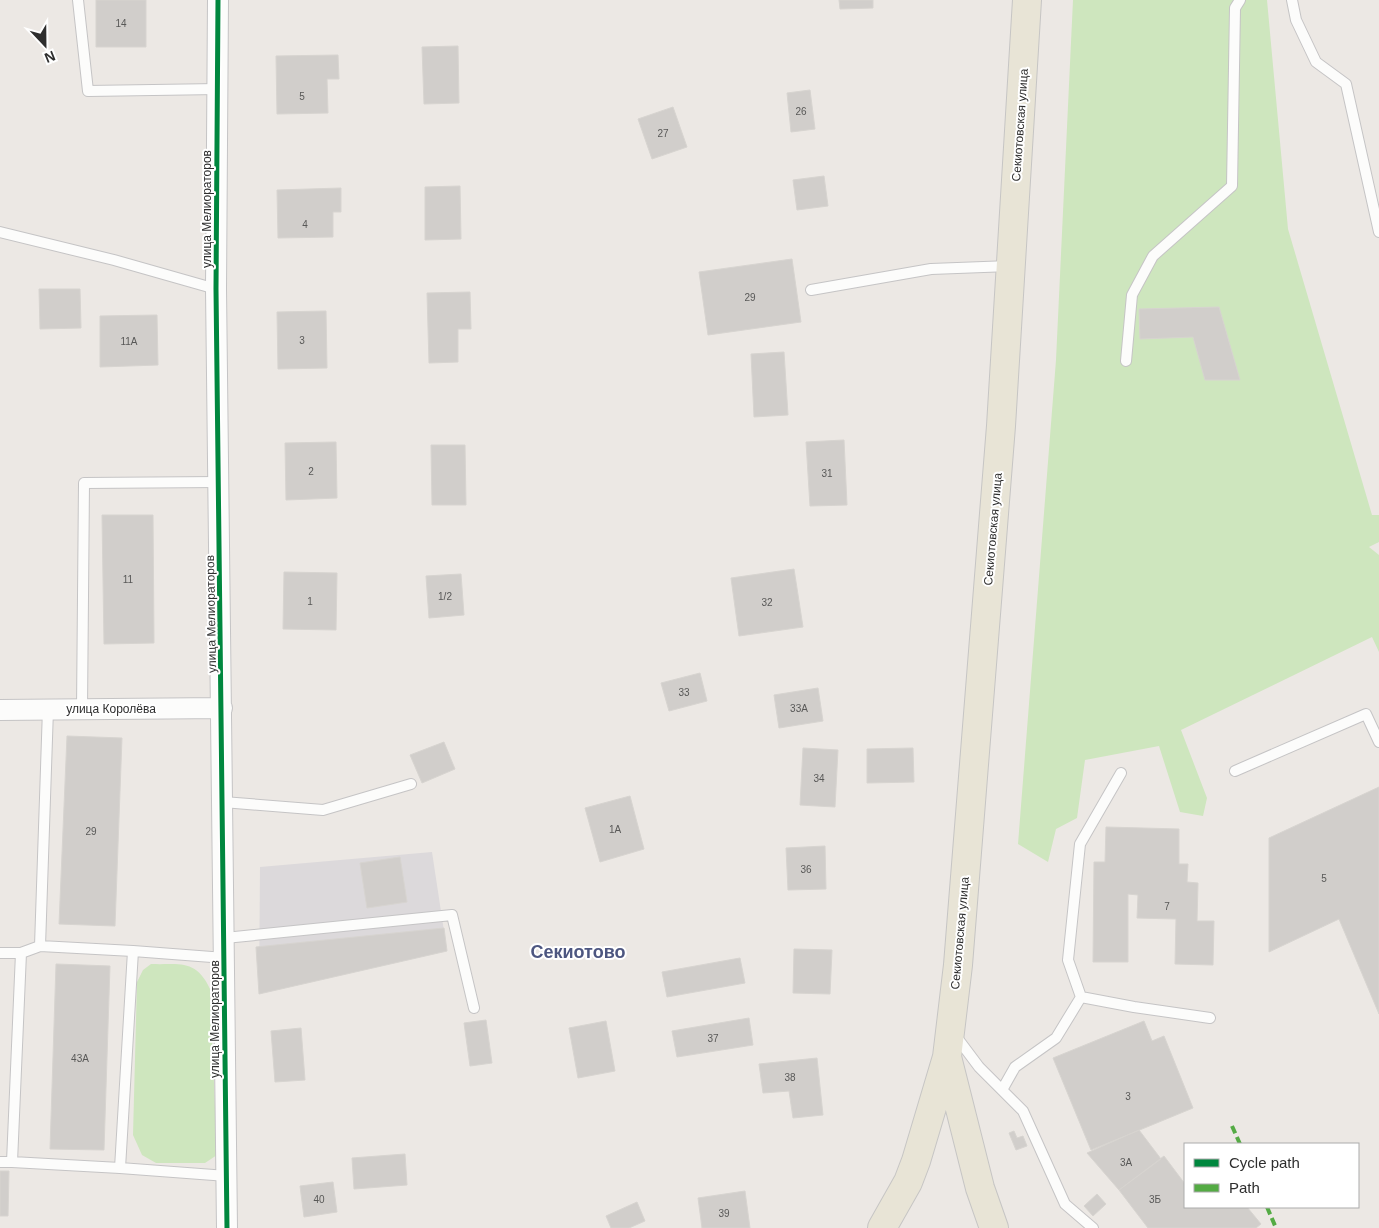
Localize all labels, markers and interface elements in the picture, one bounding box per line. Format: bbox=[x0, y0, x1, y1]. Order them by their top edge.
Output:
house number: 14 bbox=[115, 18, 127, 29]
north arrow bbox=[20, 20, 70, 70]
text: N bbox=[42, 48, 58, 66]
street label: Секиотовская улица bbox=[1009, 68, 1031, 182]
house number: 5 bbox=[299, 91, 305, 102]
house number: 26 bbox=[795, 106, 807, 117]
house number: 27 bbox=[657, 128, 669, 139]
street label: улица Мелиораторов bbox=[200, 150, 214, 268]
house number: 4 bbox=[302, 219, 308, 230]
house number: 29 bbox=[744, 292, 756, 303]
house number: 3 bbox=[299, 335, 305, 346]
house number: 11А bbox=[120, 336, 138, 347]
house number: 2 bbox=[308, 466, 314, 477]
house number: 31 bbox=[821, 468, 833, 479]
street label: Секиотовская улица bbox=[981, 472, 1005, 586]
street label: улица Мелиораторов bbox=[203, 555, 219, 673]
house number: 11 bbox=[123, 574, 134, 585]
house number: 1/2 bbox=[438, 591, 452, 602]
house number: 1 bbox=[307, 596, 313, 607]
house number: 32 bbox=[761, 597, 773, 608]
house number: 33 bbox=[678, 687, 690, 698]
street label: улица Королёва bbox=[66, 702, 156, 716]
house number: 33А bbox=[790, 703, 808, 714]
house number: 34 bbox=[813, 773, 825, 784]
house number: 1А bbox=[609, 824, 621, 835]
house number: 29 bbox=[85, 826, 97, 837]
house number: 36 bbox=[800, 864, 812, 875]
house number: 5 bbox=[1321, 873, 1327, 884]
street label: Секиотовская улица bbox=[948, 876, 972, 990]
house number: 7 bbox=[1164, 901, 1170, 912]
district label: Секиотово bbox=[530, 942, 626, 962]
street label: улица Мелиораторов bbox=[208, 960, 222, 1078]
house number: 37 bbox=[707, 1033, 719, 1044]
house number: 43А bbox=[71, 1053, 89, 1064]
house number: 38 bbox=[784, 1072, 796, 1083]
house number: 3 bbox=[1125, 1091, 1131, 1102]
legend bbox=[1184, 1143, 1359, 1208]
text: Cycle path bbox=[1229, 1154, 1300, 1171]
house number: 3А bbox=[1120, 1157, 1132, 1168]
text: Path bbox=[1229, 1179, 1260, 1196]
house number: 40 bbox=[313, 1194, 325, 1205]
house number: 3Б bbox=[1149, 1194, 1161, 1205]
house number: 39 bbox=[718, 1208, 730, 1219]

